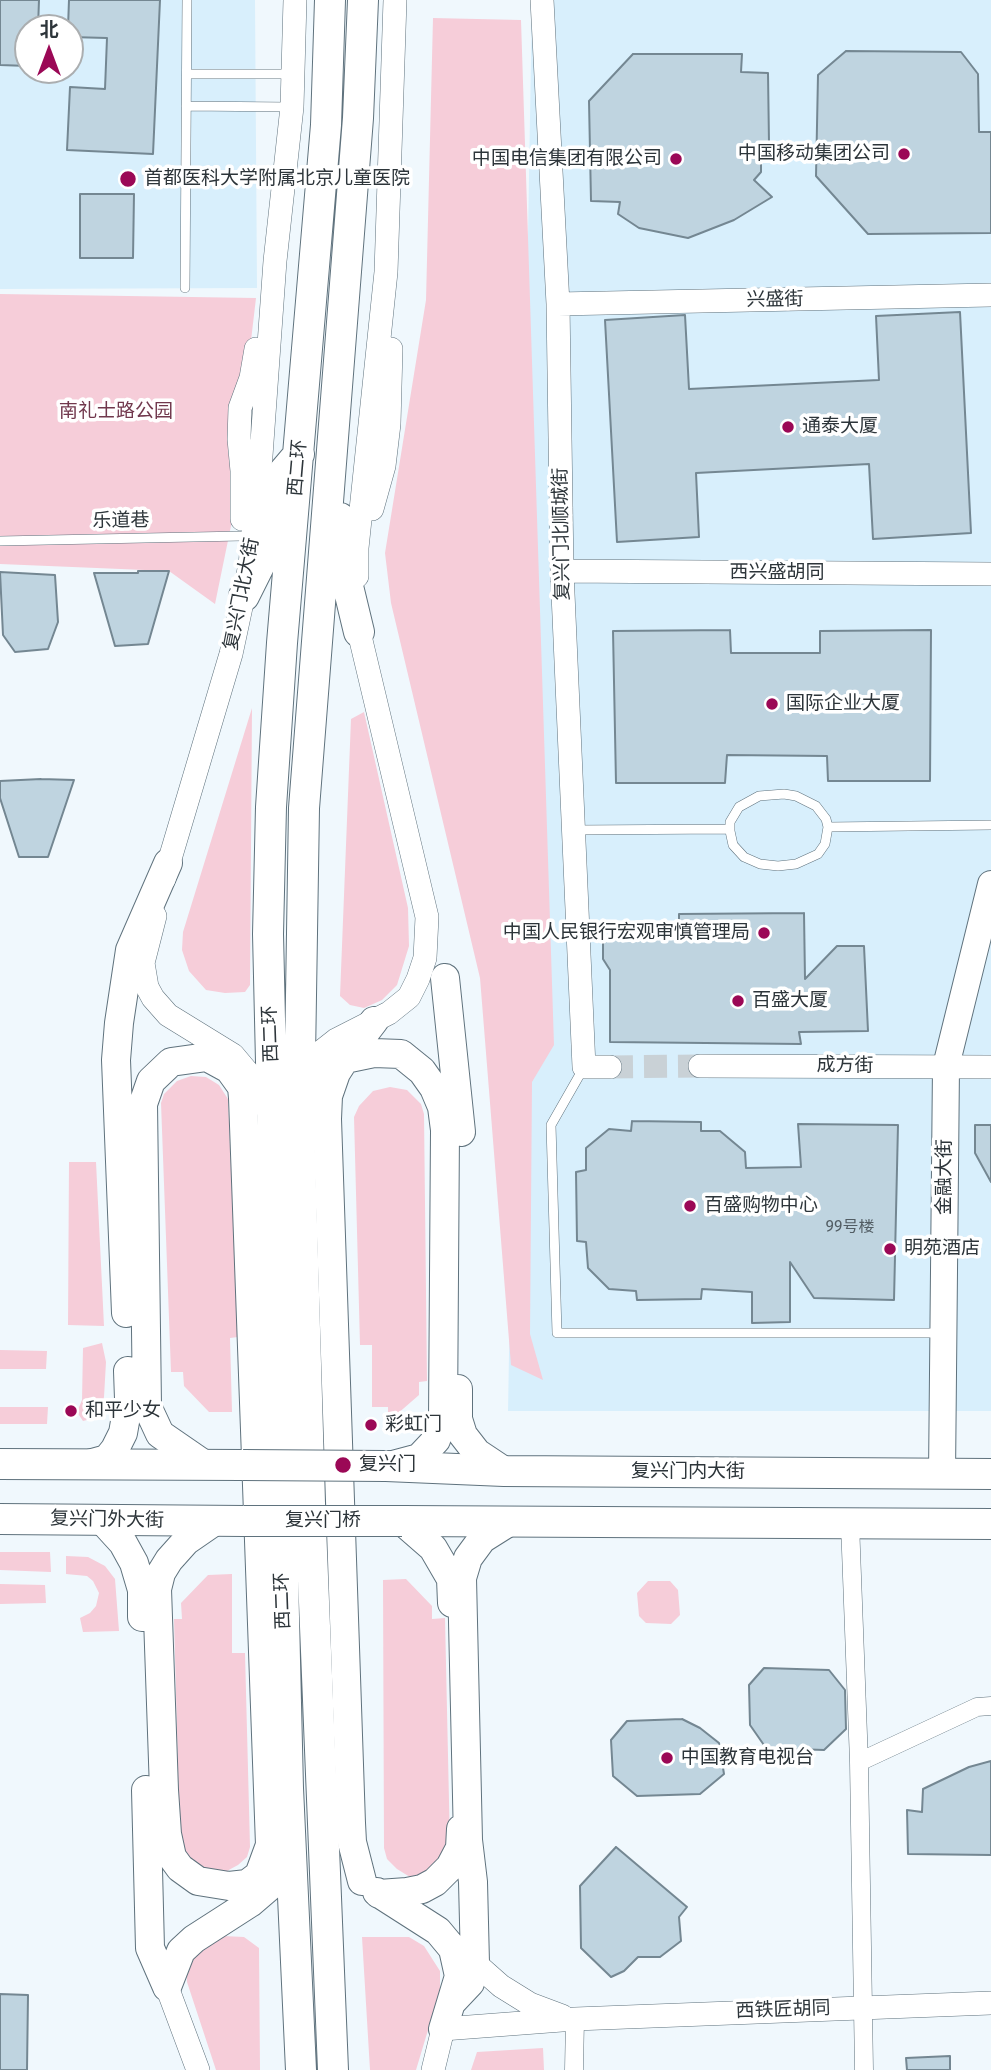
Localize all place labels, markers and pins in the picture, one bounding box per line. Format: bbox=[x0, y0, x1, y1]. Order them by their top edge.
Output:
place label: 中国移动集团公司 bbox=[738, 143, 890, 165]
marker: 中国移动集团公司 bbox=[896, 146, 912, 162]
place label: 中国电信集团有限公司 bbox=[472, 148, 662, 170]
marker: 中国电信集团有限公司 bbox=[668, 151, 684, 167]
place label: 首都医科大学附属北京儿童医院 bbox=[144, 168, 410, 190]
marker: 首都医科大学附属北京儿童医院 bbox=[118, 169, 138, 189]
place label: 通泰大厦 bbox=[802, 416, 878, 438]
marker: 通泰大厦 bbox=[780, 419, 796, 435]
place label: 国际企业大厦 bbox=[786, 693, 900, 715]
marker: 国际企业大厦 bbox=[764, 696, 780, 712]
place label: 中国人民银行宏观审慎管理局 bbox=[503, 922, 750, 944]
marker: 中国人民银行宏观审慎管理局 bbox=[756, 925, 772, 941]
place label: 百盛大厦 bbox=[752, 990, 828, 1012]
marker: 百盛大厦 bbox=[730, 993, 746, 1009]
place label: 百盛购物中心 bbox=[704, 1195, 818, 1217]
marker: 百盛购物中心 bbox=[682, 1198, 698, 1214]
place label: 明苑酒店 bbox=[904, 1238, 980, 1260]
marker: 明苑酒店 bbox=[882, 1241, 898, 1257]
place label: 和平少女 bbox=[85, 1400, 161, 1422]
marker: 和平少女 bbox=[63, 1403, 79, 1419]
place label: 彩虹门 bbox=[385, 1414, 442, 1436]
marker: 彩虹门 bbox=[363, 1417, 379, 1433]
place label: 复兴门 bbox=[359, 1454, 416, 1476]
marker: 复兴门 bbox=[333, 1455, 353, 1475]
place label: 中国教育电视台 bbox=[681, 1747, 814, 1769]
marker: 中国教育电视台 bbox=[659, 1750, 675, 1766]

